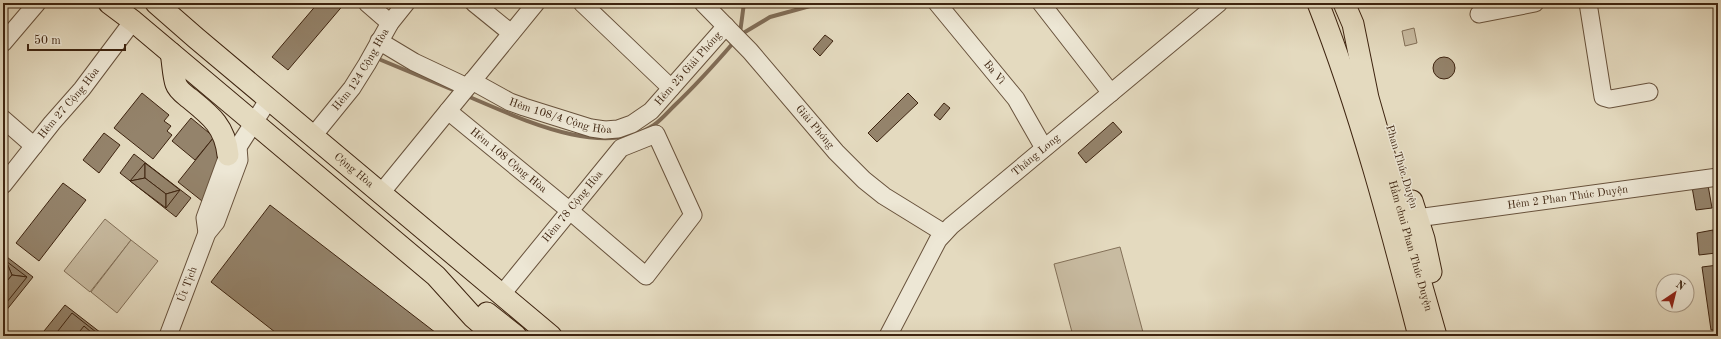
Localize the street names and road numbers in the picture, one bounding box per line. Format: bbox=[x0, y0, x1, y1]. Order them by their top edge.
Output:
street label: Hẻm 124 Cộng Hòa bbox=[330, 26, 391, 113]
street label: Hẻm 25 Giải Phóng bbox=[653, 30, 724, 108]
street label: Ba Vì bbox=[981, 59, 1007, 86]
street label: Hẻm 27 Cộng Hòa bbox=[36, 65, 102, 141]
street label: Hẻm 108/4 Cộng Hòa bbox=[507, 97, 613, 136]
street label: Giải Phóng bbox=[793, 103, 836, 151]
street label: Phan Thúc Duyện bbox=[1383, 124, 1419, 210]
street label: Hẻm 108 Cộng Hòa bbox=[468, 126, 549, 195]
street label: Thăng Long bbox=[1010, 132, 1062, 178]
street label: Cộng Hòa bbox=[332, 151, 376, 190]
street label: Hẻm 78 Cộng Hòa bbox=[541, 169, 606, 245]
street label: Hầm chui Phan Thúc Duyện bbox=[1386, 179, 1434, 312]
street label: Hẻm 2 Phan Thúc Duyện bbox=[1507, 184, 1629, 211]
street label: Út Tịch bbox=[174, 265, 199, 304]

